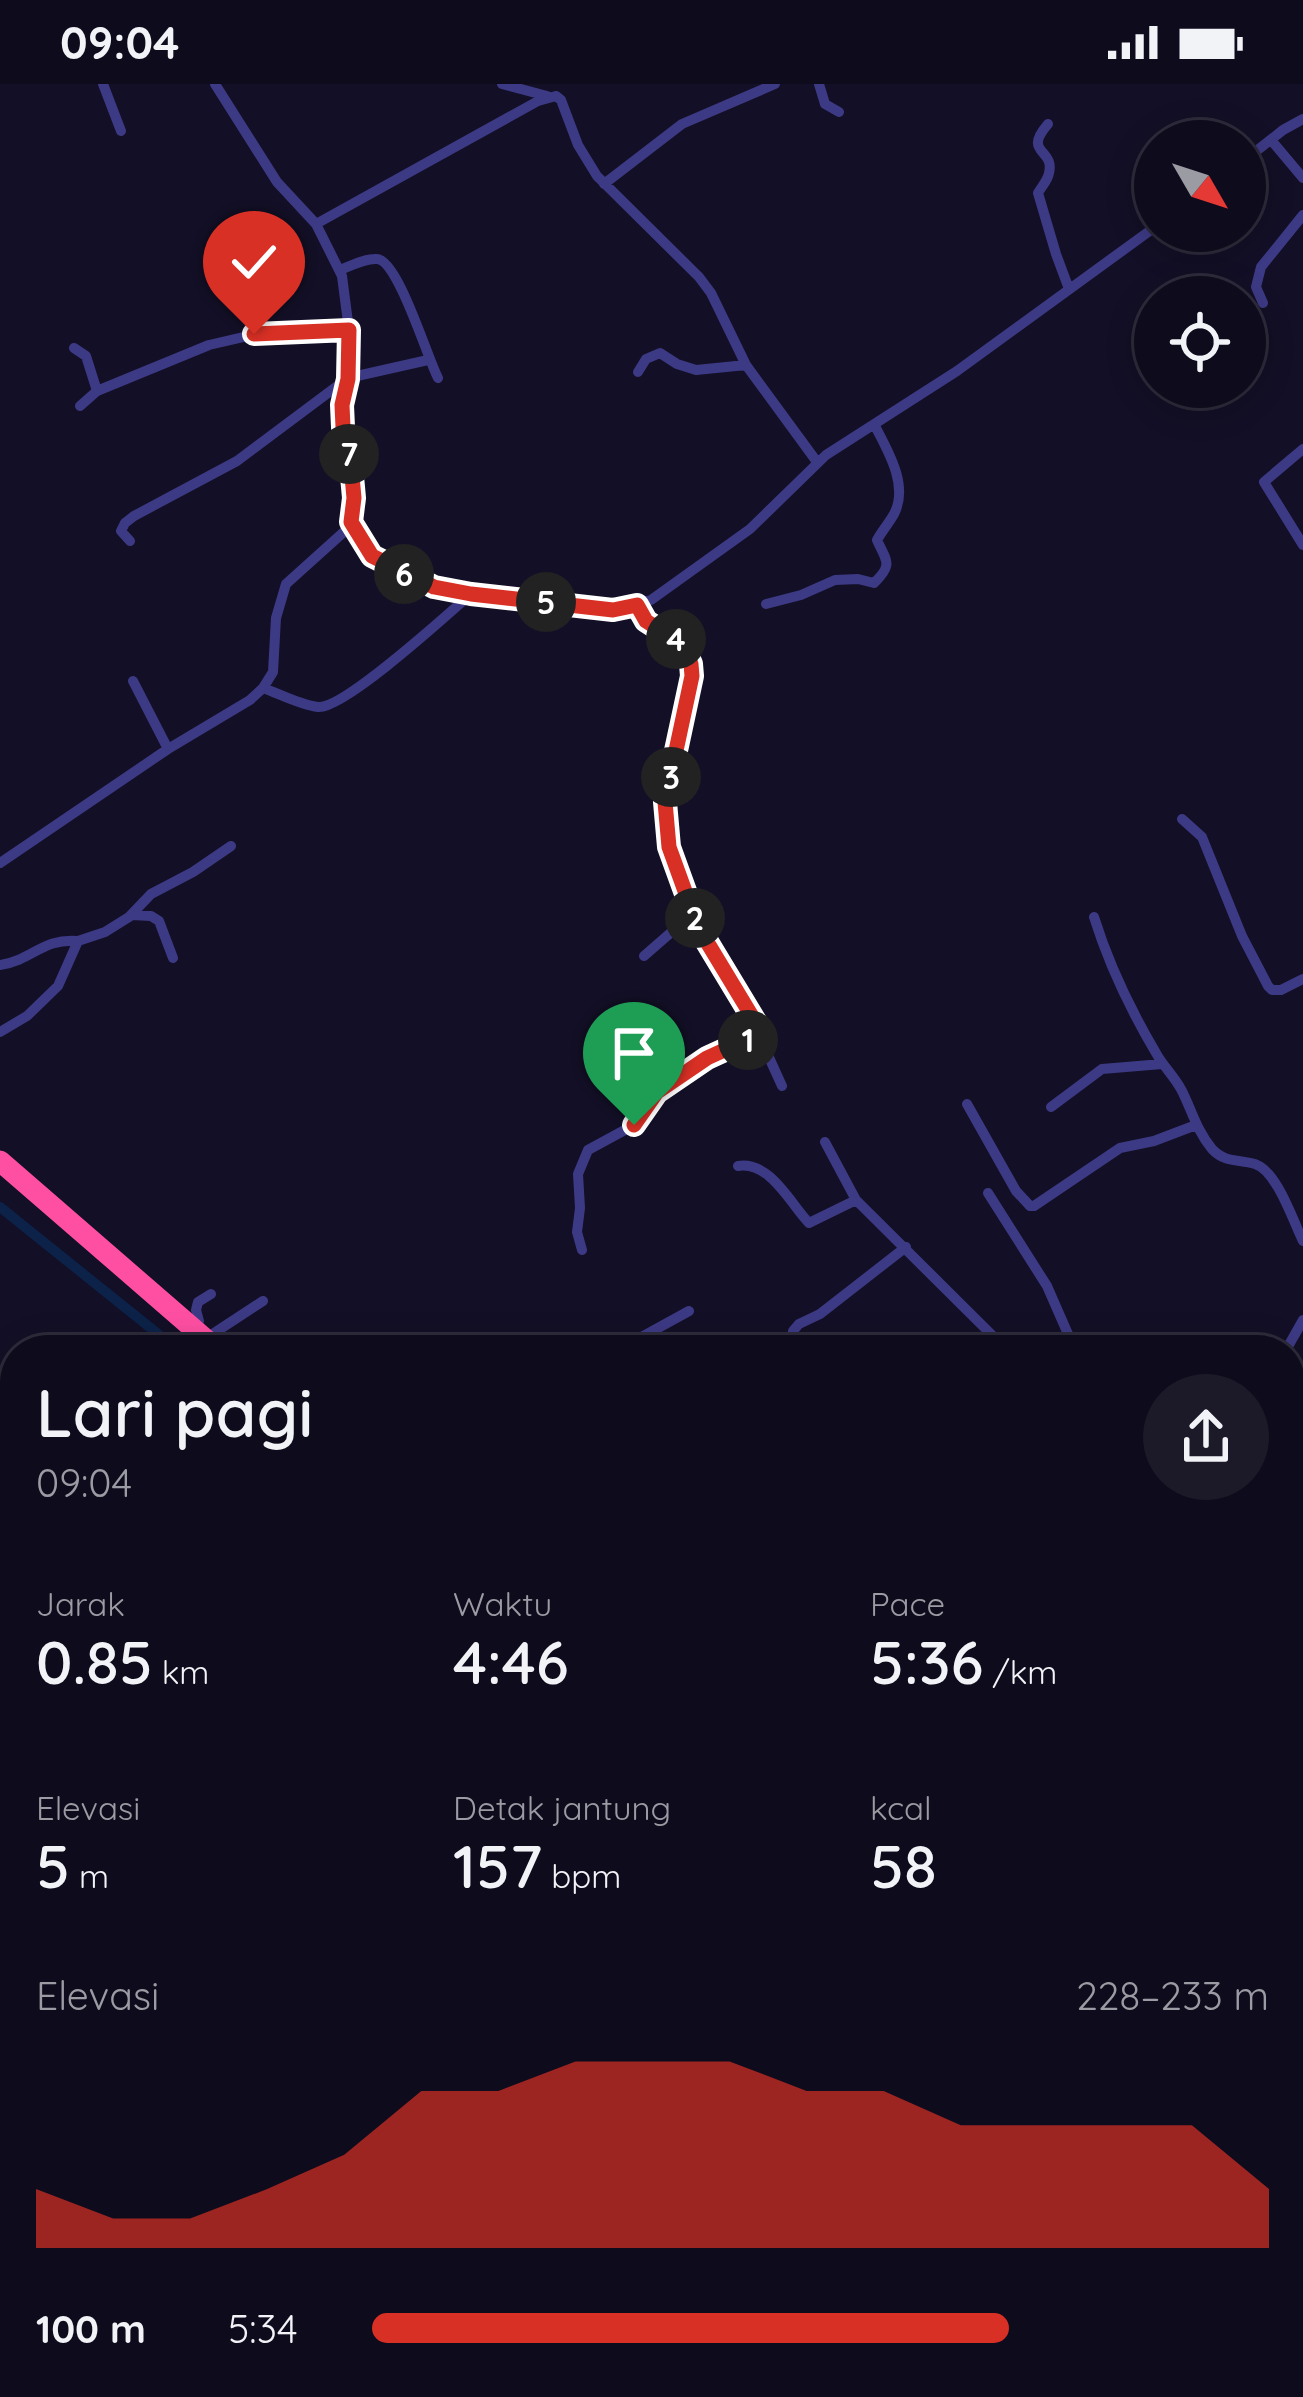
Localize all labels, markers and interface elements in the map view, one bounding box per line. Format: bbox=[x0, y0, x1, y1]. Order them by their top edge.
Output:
text: 09:04 bbox=[60, 14, 180, 70]
north arrow bbox=[1134, 120, 1266, 252]
map controls bbox=[1134, 120, 1266, 408]
pin bbox=[203, 211, 305, 334]
icon: check bbox=[221, 229, 287, 295]
button: locate bbox=[1134, 276, 1266, 408]
pin: 7 bbox=[319, 424, 379, 484]
text: 7 bbox=[340, 433, 358, 474]
pin: 6 bbox=[374, 544, 434, 604]
text: 6 bbox=[395, 553, 413, 594]
pin: 5 bbox=[516, 572, 576, 632]
text: 5 bbox=[536, 581, 556, 622]
pin: 4 bbox=[646, 609, 706, 669]
text: 4 bbox=[666, 618, 686, 659]
pin: 3 bbox=[641, 747, 701, 807]
text: 3 bbox=[662, 756, 680, 797]
pin: 2 bbox=[665, 888, 725, 948]
text: 2 bbox=[686, 897, 704, 938]
pin bbox=[583, 1002, 685, 1125]
pin: 1 bbox=[718, 1010, 778, 1070]
text: 1 bbox=[742, 1019, 754, 1060]
icon: arrive bbox=[601, 1020, 667, 1086]
text: Lari pagi bbox=[36, 1371, 313, 1454]
button: share bbox=[1143, 1374, 1269, 1500]
text: 09:04 bbox=[36, 1458, 132, 1507]
text: Jarak bbox=[36, 1583, 125, 1624]
text: Waktu bbox=[453, 1583, 552, 1624]
text: Pace bbox=[870, 1583, 945, 1624]
text: 0.85 bbox=[36, 1624, 153, 1699]
text: 4:46 bbox=[453, 1624, 569, 1699]
text: 5:36 bbox=[870, 1624, 983, 1699]
text: km bbox=[153, 1651, 209, 1692]
text: /km bbox=[983, 1651, 1057, 1692]
text: Elevasi bbox=[36, 1787, 140, 1828]
text: Detak jantung bbox=[453, 1787, 671, 1828]
text: kcal bbox=[870, 1787, 932, 1828]
text: 5 bbox=[36, 1828, 70, 1903]
text: 157 bbox=[453, 1828, 542, 1903]
text: 58 bbox=[870, 1828, 937, 1903]
text: m bbox=[70, 1855, 109, 1896]
text: bpm bbox=[542, 1855, 621, 1896]
text: Elevasi bbox=[36, 1971, 159, 2020]
text: 228–233 m bbox=[1076, 1971, 1269, 2020]
text: 100 m bbox=[36, 2304, 146, 2353]
text: 5:34 bbox=[228, 2304, 298, 2353]

